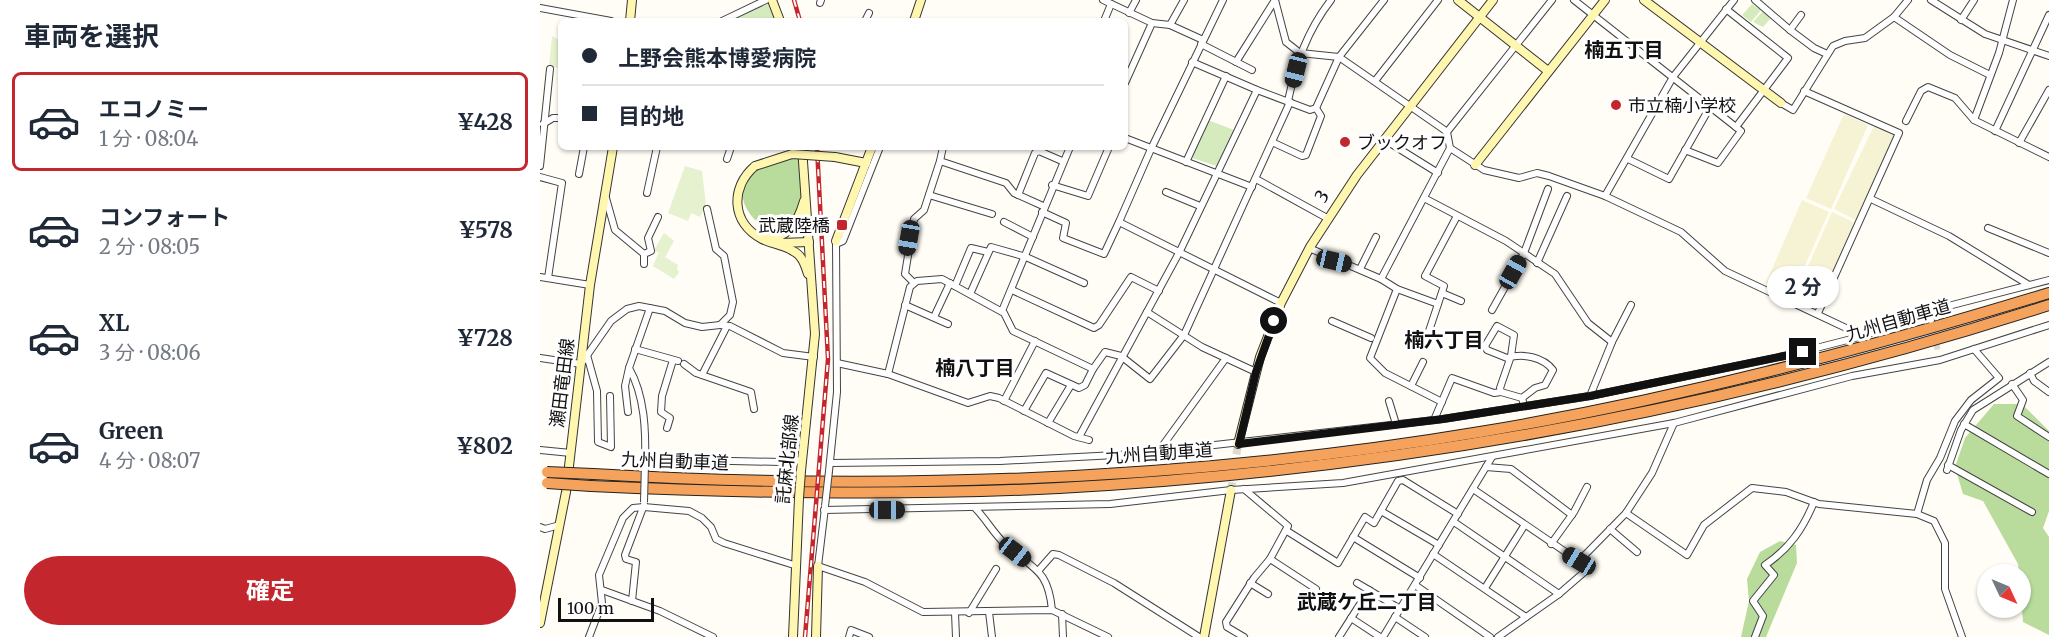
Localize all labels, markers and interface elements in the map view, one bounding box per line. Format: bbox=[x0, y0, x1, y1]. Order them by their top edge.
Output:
text: 車両を選択 bbox=[24, 19, 159, 53]
district label: 楠五丁目 bbox=[1584, 37, 1664, 62]
text: 上野会熊本博愛病院 bbox=[618, 44, 816, 72]
car bbox=[1283, 50, 1309, 90]
place label: 市立楠小学校 bbox=[1628, 94, 1736, 117]
icon: car bbox=[27, 95, 81, 149]
text: エコノミー bbox=[99, 95, 209, 123]
marker: 市立楠小学校 bbox=[1609, 98, 1623, 112]
text: 目的地 bbox=[618, 102, 684, 130]
text: ¥428 bbox=[457, 108, 513, 136]
text: 1 分 · 08:04 bbox=[99, 126, 198, 151]
place label: ブックオフ bbox=[1357, 131, 1447, 154]
marker: ブックオフ bbox=[1338, 135, 1352, 149]
street label: 3 bbox=[1310, 185, 1334, 207]
icon: car bbox=[27, 203, 81, 257]
text: コンフォート bbox=[99, 203, 230, 231]
place label: 武蔵陸橋 bbox=[758, 214, 830, 237]
text: ¥578 bbox=[458, 216, 513, 244]
marker: 武蔵陸橋 bbox=[835, 218, 849, 232]
car bbox=[897, 219, 921, 257]
text: 2 分 · 08:05 bbox=[99, 234, 200, 259]
car bbox=[1314, 248, 1354, 274]
car bbox=[1496, 252, 1530, 292]
callout: 2 分 bbox=[1767, 265, 1839, 307]
text: 2 分 bbox=[1785, 274, 1821, 299]
street label: 九州自動車道 bbox=[1843, 294, 1953, 346]
route start bbox=[1260, 307, 1287, 334]
text: XL bbox=[99, 309, 129, 337]
icon: car bbox=[27, 311, 81, 365]
text: ¥728 bbox=[457, 324, 513, 352]
district label: 楠六丁目 bbox=[1404, 327, 1484, 352]
street label: 瀬田竜田線 bbox=[545, 337, 579, 429]
route end bbox=[1789, 338, 1816, 365]
text: 3 分 · 08:06 bbox=[99, 340, 201, 365]
district label: 楠八丁目 bbox=[935, 355, 1015, 380]
street label: 託麻北部線 bbox=[771, 413, 803, 505]
text: Green bbox=[99, 417, 163, 445]
icon: car bbox=[27, 419, 81, 473]
text: ¥802 bbox=[456, 432, 513, 460]
street label: 九州自動車道 bbox=[1104, 438, 1214, 468]
text: 4 分 · 08:07 bbox=[99, 448, 200, 473]
street label: 九州自動車道 bbox=[621, 448, 729, 474]
car bbox=[869, 501, 905, 519]
car bbox=[995, 534, 1035, 570]
car bbox=[1559, 544, 1599, 578]
button: 確定 bbox=[24, 556, 516, 625]
north arrow bbox=[1977, 564, 2031, 618]
map controls bbox=[1977, 564, 2031, 618]
district label: 武蔵ケ丘二丁目 bbox=[1297, 589, 1437, 614]
scale bar bbox=[558, 595, 654, 622]
text: 100 m bbox=[567, 598, 614, 618]

